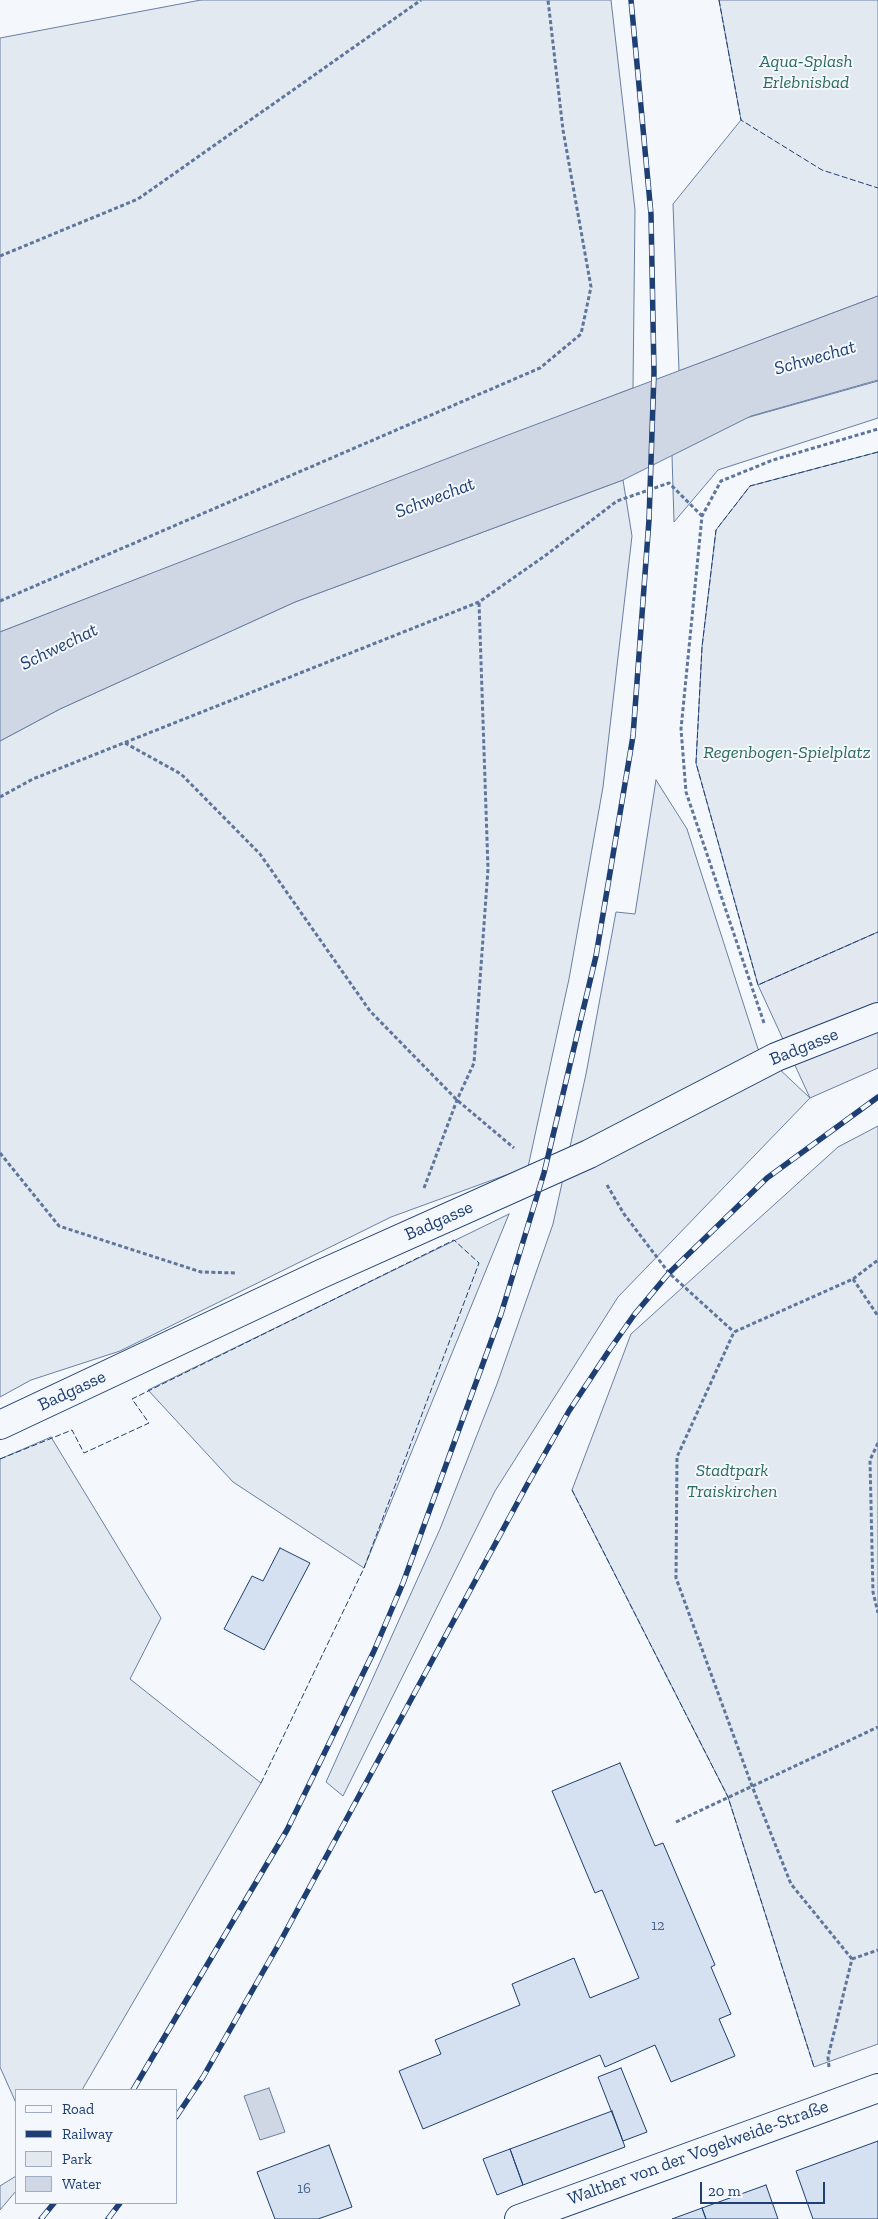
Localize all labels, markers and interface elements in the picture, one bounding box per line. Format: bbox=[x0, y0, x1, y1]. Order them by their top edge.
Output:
park label: Aqua-Splash Erlebnisbad bbox=[759, 51, 853, 94]
water label: Schwechat bbox=[772, 336, 858, 380]
water label: Schwechat bbox=[392, 472, 478, 524]
water label: Schwechat bbox=[16, 618, 102, 676]
park label: Regenbogen-Spielplatz bbox=[703, 742, 871, 764]
street label: Badgasse bbox=[766, 1023, 842, 1071]
street label: Badgasse bbox=[402, 1196, 476, 1246]
street label: Badgasse bbox=[35, 1366, 109, 1416]
park label: Stadtpark Traiskirchen bbox=[687, 1460, 777, 1502]
house number: 12 bbox=[651, 1917, 665, 1935]
legend bbox=[15, 2089, 178, 2204]
street label: Walther von der Vogelweide-Straße bbox=[565, 2096, 831, 2210]
text: Road bbox=[62, 2100, 94, 2118]
text: Railway bbox=[62, 2125, 113, 2143]
text: Park bbox=[62, 2150, 92, 2168]
scale bar bbox=[703, 2172, 828, 2204]
text: Water bbox=[62, 2175, 102, 2193]
house number: 16 bbox=[297, 2180, 311, 2198]
text: 20 m bbox=[708, 2182, 741, 2200]

